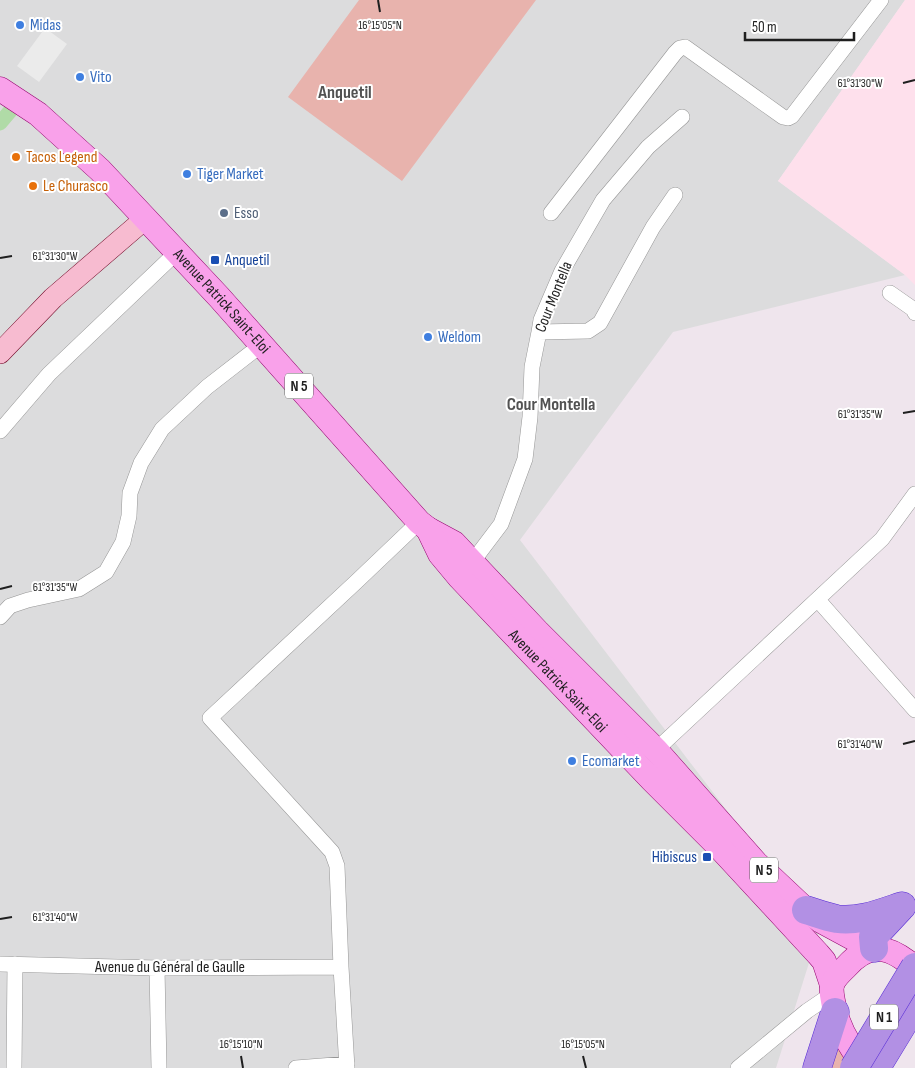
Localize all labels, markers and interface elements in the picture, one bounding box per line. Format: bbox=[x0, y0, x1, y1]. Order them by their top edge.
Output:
scale bar bbox=[745, 10, 854, 42]
place label: Midas bbox=[30, 16, 61, 35]
text: 16°15'05"N bbox=[358, 18, 402, 33]
text: 50 m bbox=[752, 18, 777, 37]
marker: Midas bbox=[14, 19, 26, 31]
place label: Vito bbox=[90, 68, 112, 87]
marker: Vito bbox=[74, 71, 86, 83]
text: 61°31'30"W bbox=[837, 76, 883, 91]
district label: Anquetil bbox=[317, 82, 372, 103]
place label: Tacos Legend bbox=[26, 148, 97, 167]
marker: Tacos Legend bbox=[10, 151, 22, 163]
place label: Tiger Market bbox=[197, 165, 264, 184]
marker: Tiger Market bbox=[181, 168, 193, 180]
place label: Le Churasco bbox=[43, 177, 108, 196]
marker: Le Churasco bbox=[27, 180, 39, 192]
place label: Esso bbox=[234, 204, 259, 223]
marker: Esso bbox=[218, 207, 230, 219]
street label: Avenue Patrick Saint-Eloi bbox=[169, 244, 274, 357]
text: 61°31'30"W bbox=[32, 249, 78, 264]
place label: Anquetil bbox=[224, 251, 270, 270]
marker: Anquetil bbox=[209, 254, 221, 266]
street label: Cour Montella bbox=[531, 259, 577, 335]
place label: Weldom bbox=[438, 328, 481, 347]
marker: Weldom bbox=[422, 331, 434, 343]
road number: N 5 bbox=[285, 374, 313, 398]
district label: Cour Montella bbox=[507, 394, 595, 415]
text: 61°31'35"W bbox=[838, 407, 882, 422]
text: 61°31'35"W bbox=[33, 580, 77, 595]
street label: Avenue Patrick Saint-Eloi bbox=[504, 625, 611, 736]
text: 61°31'40"W bbox=[837, 737, 883, 752]
place label: Ecomarket bbox=[582, 752, 640, 771]
marker: Ecomarket bbox=[566, 755, 578, 767]
place label: Hibiscus bbox=[652, 848, 697, 867]
marker: Hibiscus bbox=[701, 851, 713, 863]
road number: N 5 bbox=[750, 858, 778, 882]
text: 61°31'40"W bbox=[32, 910, 78, 925]
street label: Avenue du Général de Gaulle bbox=[94, 958, 245, 977]
road number: N 1 bbox=[870, 1004, 898, 1030]
text: 16°15'10"N bbox=[219, 1037, 263, 1052]
text: 16°15'05"N bbox=[561, 1037, 605, 1052]

